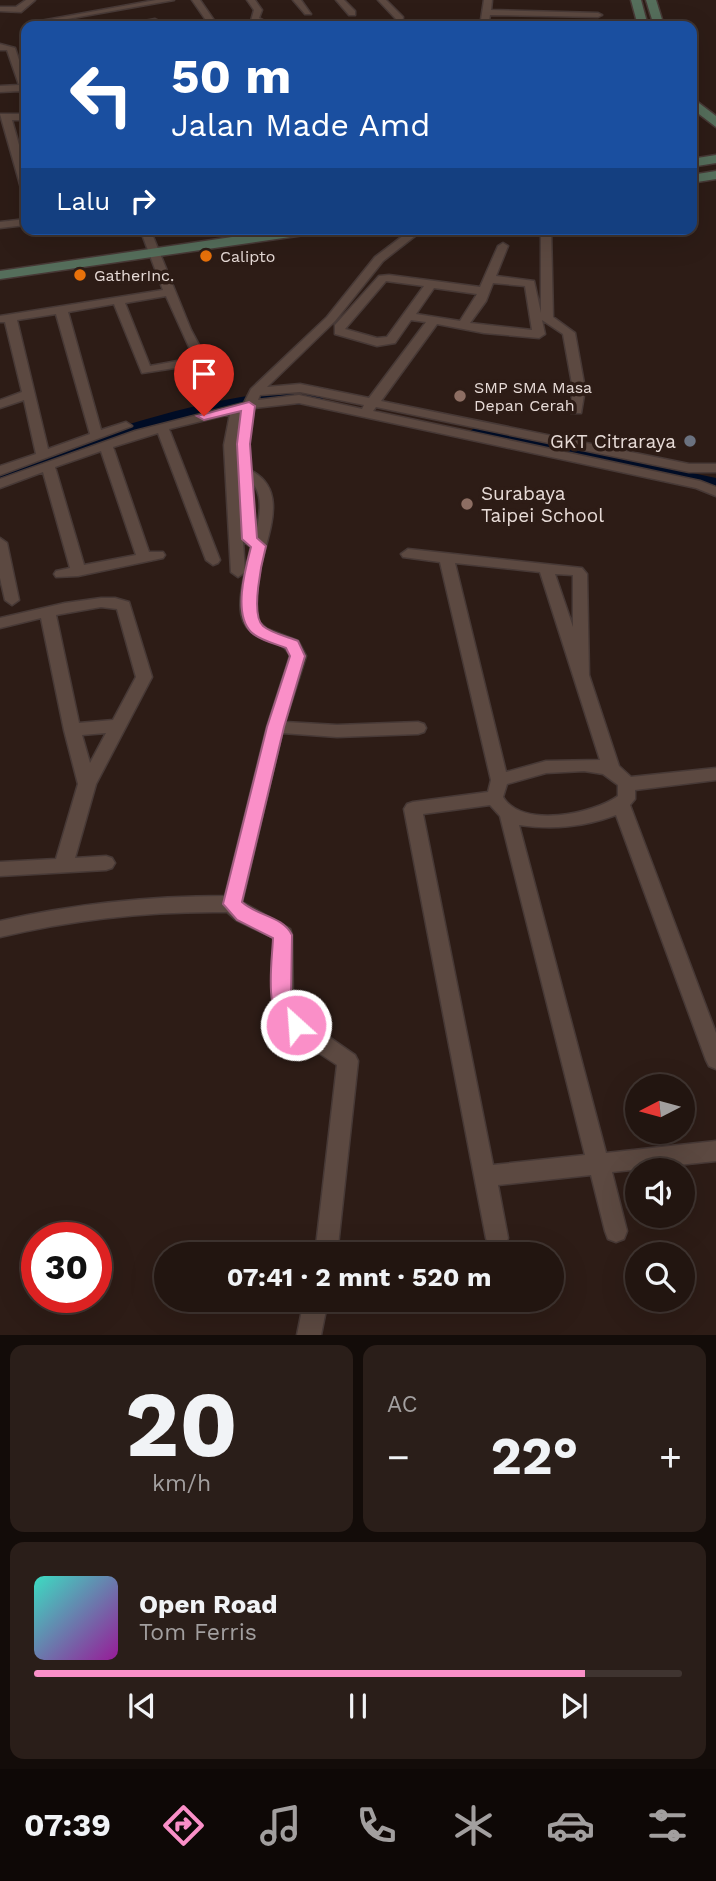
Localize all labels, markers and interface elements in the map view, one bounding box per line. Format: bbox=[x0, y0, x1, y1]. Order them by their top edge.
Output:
text: 50 m bbox=[171, 47, 291, 105]
icon: left bbox=[56, 49, 147, 140]
text: Jalan Made Amd bbox=[171, 106, 430, 144]
icon: right bbox=[124, 182, 162, 220]
text: Lalu bbox=[56, 186, 110, 216]
place label: Calipto bbox=[220, 247, 275, 266]
marker: Calipto bbox=[198, 248, 214, 264]
place label: GatherInc. bbox=[94, 266, 174, 285]
marker: GatherInc. bbox=[72, 267, 88, 283]
pin bbox=[174, 344, 234, 416]
icon: arrive bbox=[185, 355, 223, 393]
place label: SMP SMA Masa Depan Cerah bbox=[474, 378, 592, 415]
marker: SMP SMA Masa Depan Cerah bbox=[452, 388, 468, 404]
place label: GKT Citraraya bbox=[550, 430, 676, 453]
marker: GKT Citraraya bbox=[682, 433, 698, 449]
place label: Surabaya Taipei School bbox=[481, 482, 604, 527]
marker: Surabaya Taipei School bbox=[459, 496, 475, 512]
position arrow bbox=[259, 988, 333, 1062]
north arrow bbox=[625, 1074, 695, 1144]
map controls bbox=[625, 1074, 695, 1312]
button: sound bbox=[625, 1158, 695, 1228]
speed limit sign: 30 bbox=[21, 1222, 112, 1313]
button: search bbox=[625, 1242, 695, 1312]
text: 07:41 · 2 mnt · 520 m bbox=[227, 1262, 491, 1292]
text: 20 bbox=[125, 1371, 238, 1478]
text: AC bbox=[387, 1391, 417, 1418]
text: 22° bbox=[491, 1426, 578, 1487]
text: − bbox=[387, 1435, 410, 1479]
text: + bbox=[659, 1435, 682, 1479]
text: km/h bbox=[152, 1470, 211, 1497]
text: Open Road bbox=[139, 1589, 277, 1619]
text: Tom Ferris bbox=[139, 1619, 257, 1646]
icon: previous bbox=[123, 1687, 161, 1725]
icon: pause bbox=[339, 1687, 377, 1725]
icon: next bbox=[555, 1687, 593, 1725]
icon: directions bbox=[159, 1801, 208, 1850]
icon: music bbox=[256, 1801, 305, 1850]
icon: phone bbox=[352, 1801, 401, 1850]
icon: climate bbox=[449, 1801, 498, 1850]
icon: car bbox=[546, 1801, 595, 1850]
icon: filters bbox=[643, 1801, 692, 1850]
text: 07:39 bbox=[24, 1806, 111, 1844]

